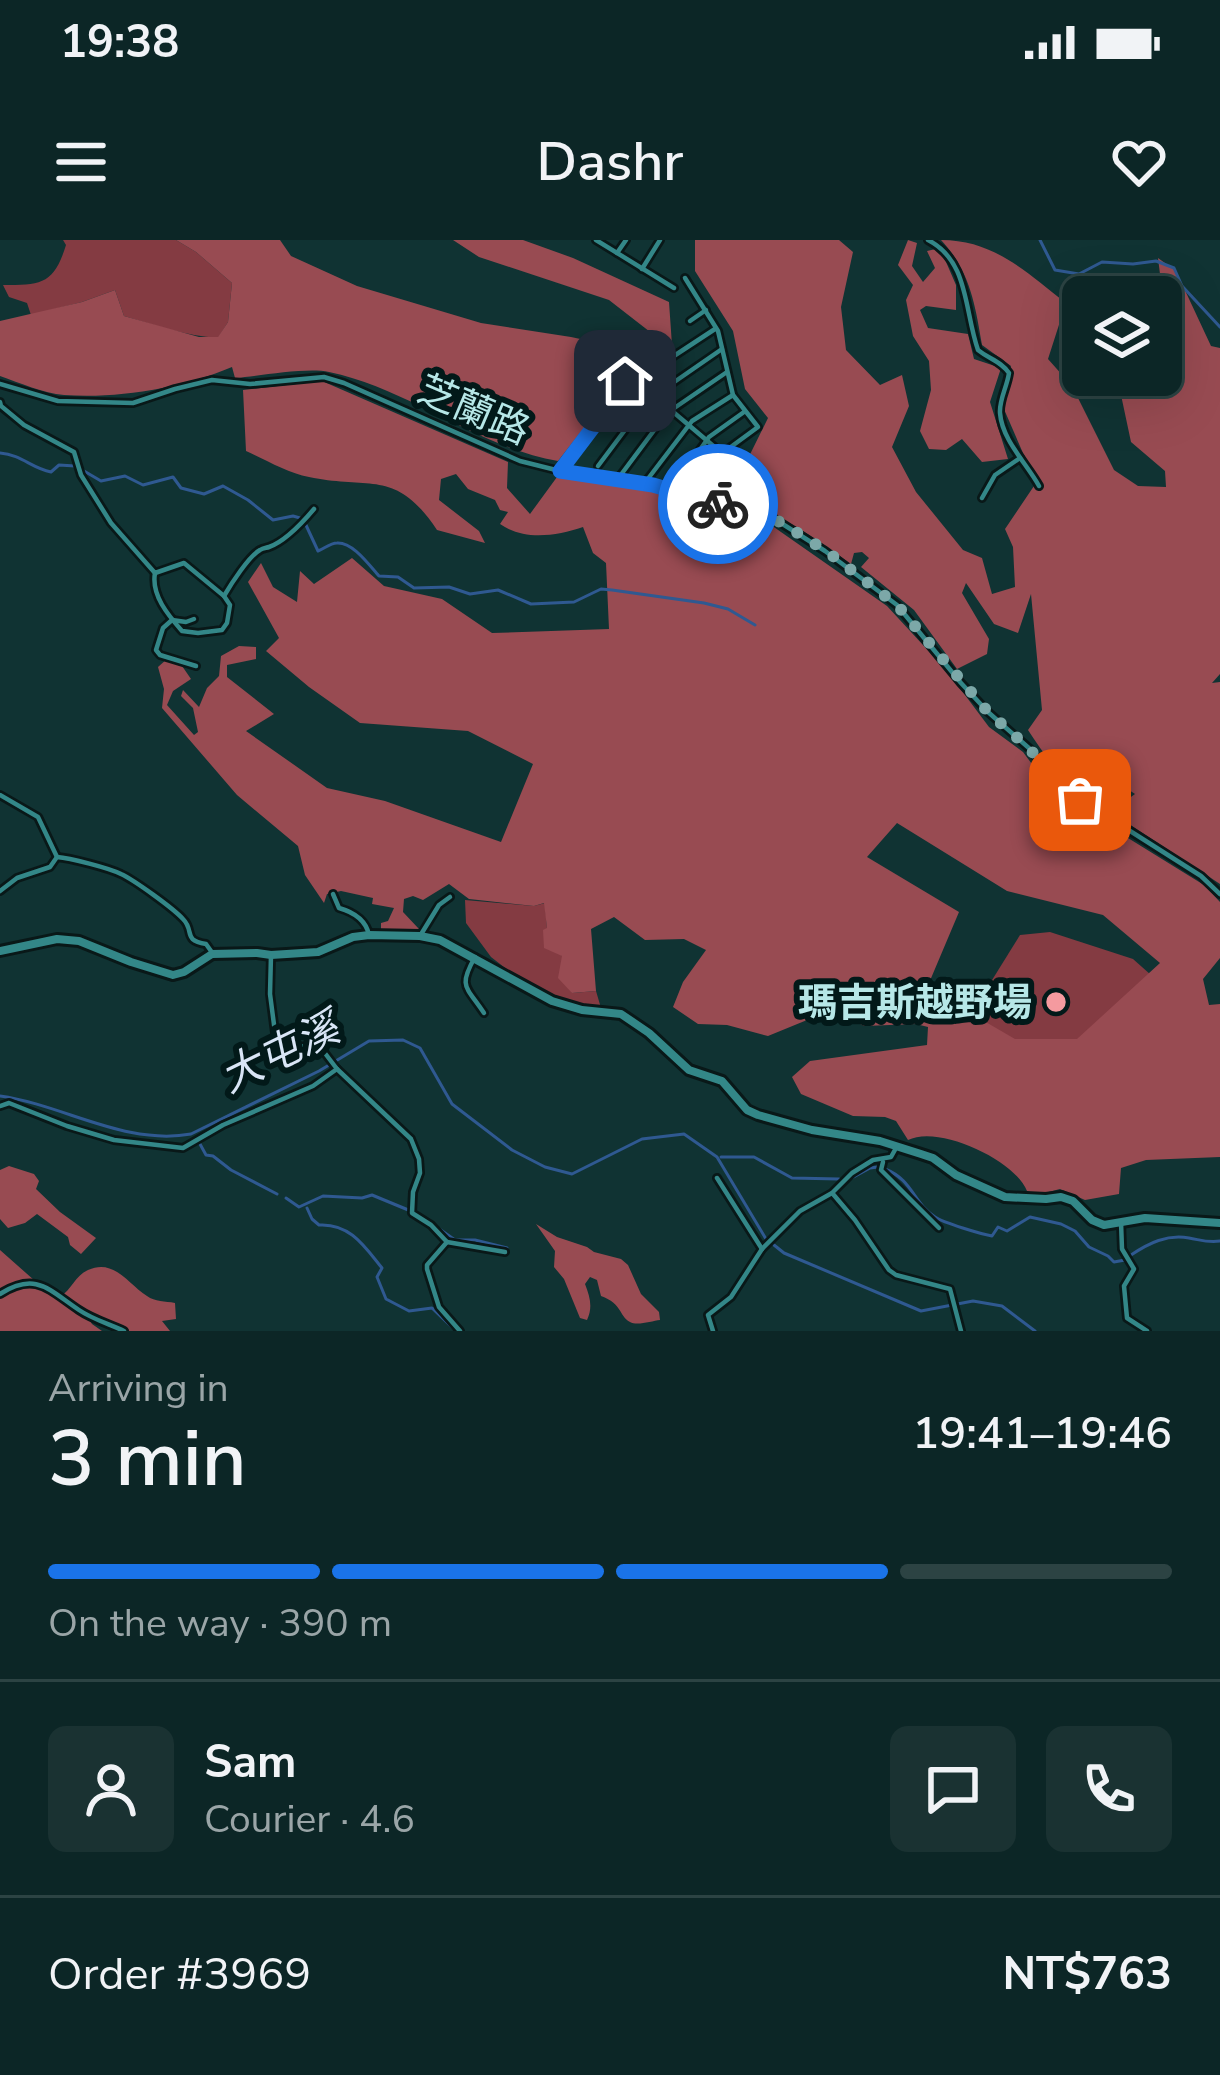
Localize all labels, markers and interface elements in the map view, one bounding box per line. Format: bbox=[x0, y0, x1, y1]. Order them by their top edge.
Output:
text: 19:38 bbox=[60, 12, 179, 73]
text: Dashr bbox=[537, 125, 683, 199]
icon: menu bbox=[48, 129, 114, 195]
icon: heart bbox=[1106, 129, 1172, 195]
map controls bbox=[1062, 276, 1182, 396]
button: layers bbox=[1062, 276, 1182, 396]
pin bbox=[574, 330, 676, 432]
icon: home bbox=[592, 348, 658, 414]
street label: 芝蘭路 bbox=[409, 363, 538, 458]
courier bbox=[658, 444, 778, 564]
icon: bike bbox=[685, 471, 751, 537]
pin bbox=[1029, 749, 1131, 851]
icon: bag bbox=[1047, 767, 1113, 833]
place label: 瑪吉斯越野場 bbox=[798, 977, 1032, 1030]
marker: 瑪吉斯越野場 bbox=[1043, 989, 1069, 1015]
water label: 大屯溪 bbox=[211, 998, 353, 1107]
text: Arriving in bbox=[48, 1362, 229, 1415]
text: 19:41–19:46 bbox=[912, 1403, 1172, 1464]
text: 3 min bbox=[48, 1406, 247, 1513]
text: On the way · 390 m bbox=[48, 1597, 392, 1650]
button: person bbox=[48, 1726, 174, 1852]
button: chat bbox=[890, 1726, 1016, 1852]
button: phone bbox=[1046, 1726, 1172, 1852]
text: Sam bbox=[204, 1732, 296, 1793]
text: Courier · 4.6 bbox=[204, 1793, 415, 1846]
text: Order #3969 bbox=[48, 1944, 311, 2005]
text: NT$763 bbox=[1002, 1944, 1172, 2005]

